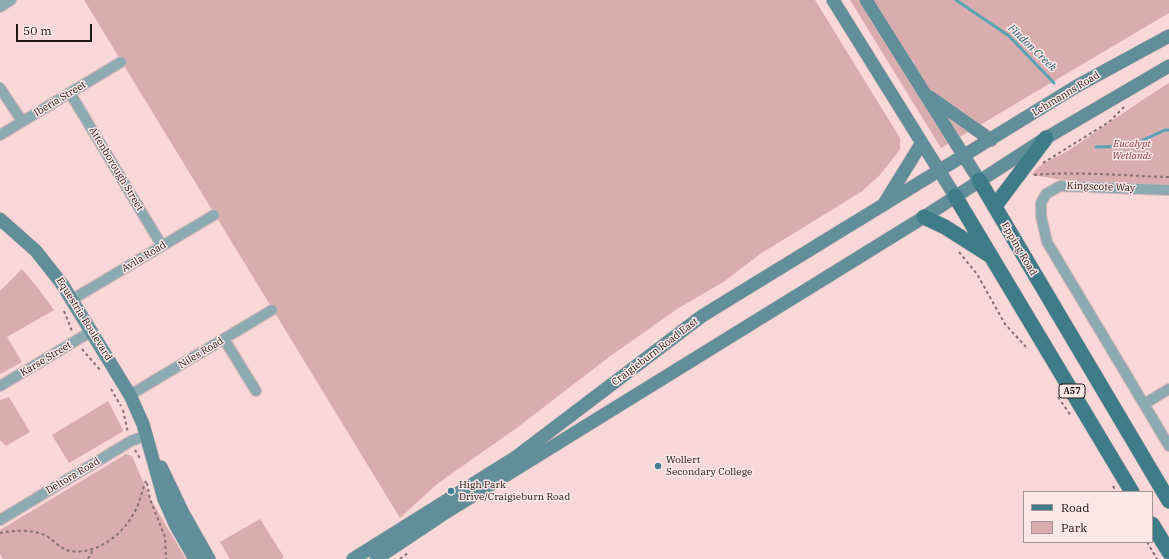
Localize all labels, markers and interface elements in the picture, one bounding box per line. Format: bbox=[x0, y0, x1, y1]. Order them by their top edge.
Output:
scale bar bbox=[18, 16, 94, 42]
water label: Findon Creek bbox=[1005, 22, 1059, 74]
text: 50 m bbox=[23, 23, 52, 38]
street label: Lehmanns Road bbox=[1030, 69, 1102, 119]
street label: Iberia Street bbox=[32, 79, 88, 119]
street label: Attenborough Street bbox=[86, 125, 146, 213]
park label: Eucalypt Wetlands bbox=[1112, 138, 1152, 162]
street label: Kingscote Way bbox=[1067, 180, 1135, 194]
street label: Epping Road bbox=[999, 220, 1039, 278]
street label: Avila Road bbox=[120, 239, 168, 275]
street label: Equestria Boulevard bbox=[54, 275, 114, 363]
street label: Craigieburn Road East bbox=[609, 316, 701, 388]
street label: Niles Road bbox=[176, 335, 226, 371]
street label: Karse Street bbox=[18, 339, 74, 379]
road number: A57 bbox=[1059, 384, 1085, 398]
place label: Wollert Secondary College bbox=[666, 454, 752, 478]
street label: Deltora Road bbox=[44, 455, 102, 497]
marker: Wollert Secondary College bbox=[653, 461, 663, 471]
place label: High Park Drive/Craigieburn Road bbox=[459, 479, 570, 502]
marker: High Park Drive/Craigieburn Road bbox=[446, 486, 456, 496]
legend bbox=[1023, 491, 1153, 543]
text: Road bbox=[1061, 500, 1090, 515]
text: Park bbox=[1061, 520, 1087, 535]

